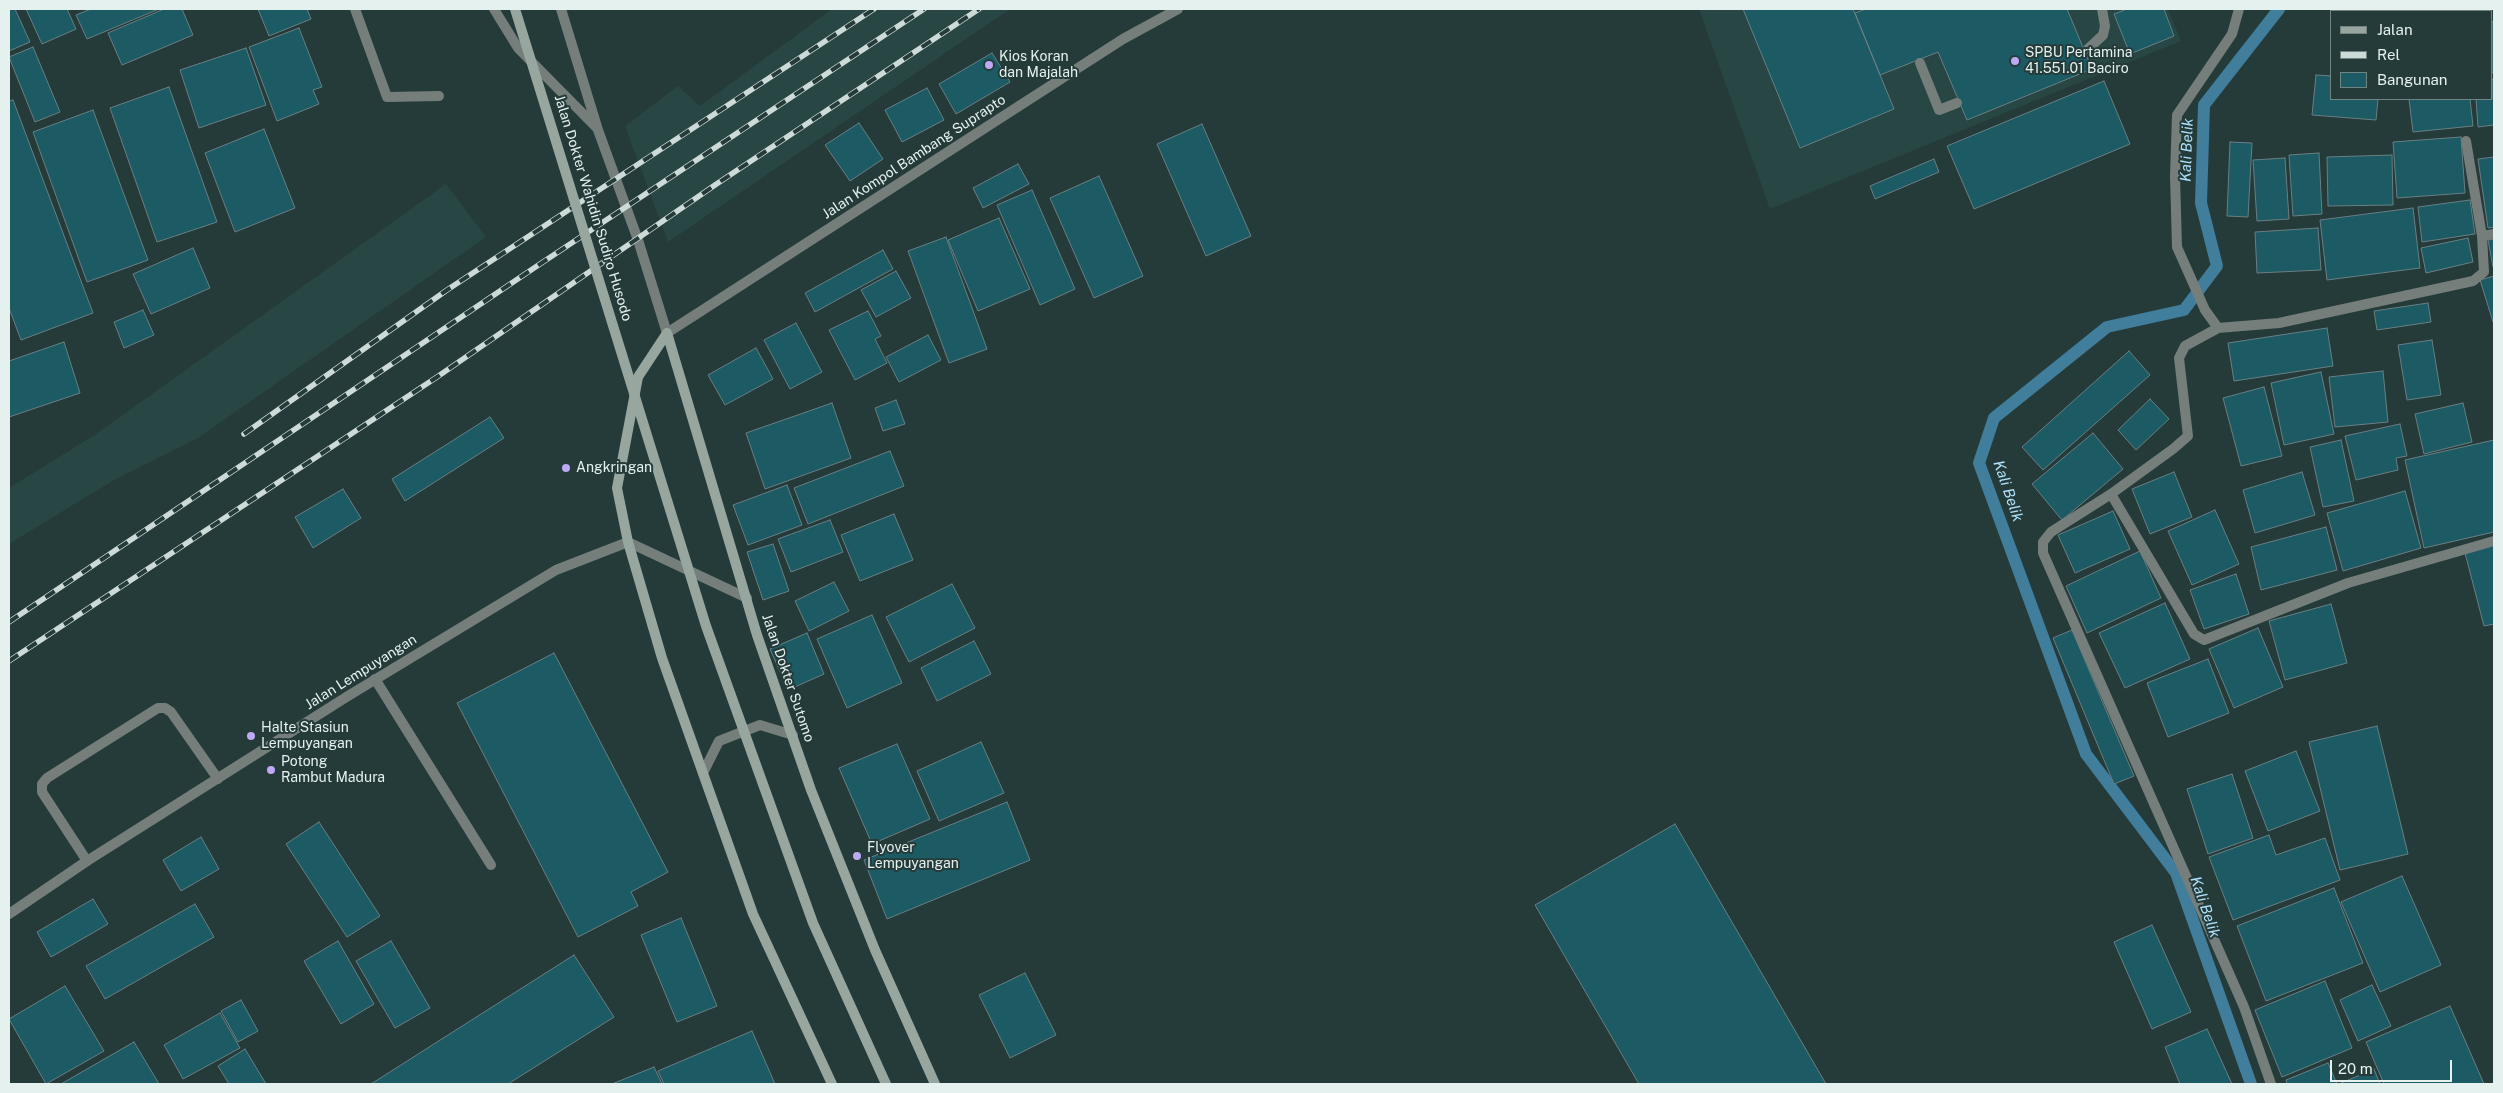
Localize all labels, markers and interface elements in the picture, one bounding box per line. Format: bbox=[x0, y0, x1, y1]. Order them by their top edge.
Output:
legend bbox=[2330, 10, 2493, 100]
text: Jalan bbox=[2377, 21, 2413, 38]
place label: SPBU Pertamina 41.551.01 Baciro bbox=[2025, 45, 2132, 78]
text: Rel bbox=[2377, 46, 2400, 63]
place label: Kios Koran dan Majalah bbox=[999, 49, 1078, 82]
marker: SPBU Pertamina 41.551.01 Baciro bbox=[2009, 55, 2021, 67]
marker: Kios Koran dan Majalah bbox=[983, 59, 995, 71]
text: Bangunan bbox=[2377, 71, 2448, 88]
street label: Jalan Kompol Bambang Suprapto bbox=[819, 91, 1009, 223]
street label: Jalan Dokter Wahidin Sudiro Husodo bbox=[551, 93, 635, 323]
water label: Kali Belik bbox=[2177, 118, 2197, 182]
water label: Kali Belik bbox=[1989, 458, 2027, 524]
place label: Angkringan bbox=[576, 460, 652, 476]
marker: Angkringan bbox=[560, 462, 572, 474]
street label: Jalan Dokter Sutomo bbox=[758, 612, 818, 744]
street label: Jalan Lempuyangan bbox=[302, 631, 420, 713]
place label: Halte Stasiun Lempuyangan bbox=[261, 720, 353, 752]
marker: Halte Stasiun Lempuyangan bbox=[245, 730, 257, 742]
place label: Potong Rambut Madura bbox=[281, 754, 385, 786]
marker: Potong Rambut Madura bbox=[265, 764, 277, 776]
place label: Flyover Lempuyangan bbox=[867, 840, 959, 872]
marker: Flyover Lempuyangan bbox=[851, 850, 863, 862]
water label: Kali Belik bbox=[2186, 874, 2224, 940]
scale bar bbox=[2333, 1050, 2456, 1082]
text: 20 m bbox=[2338, 1060, 2373, 1077]

